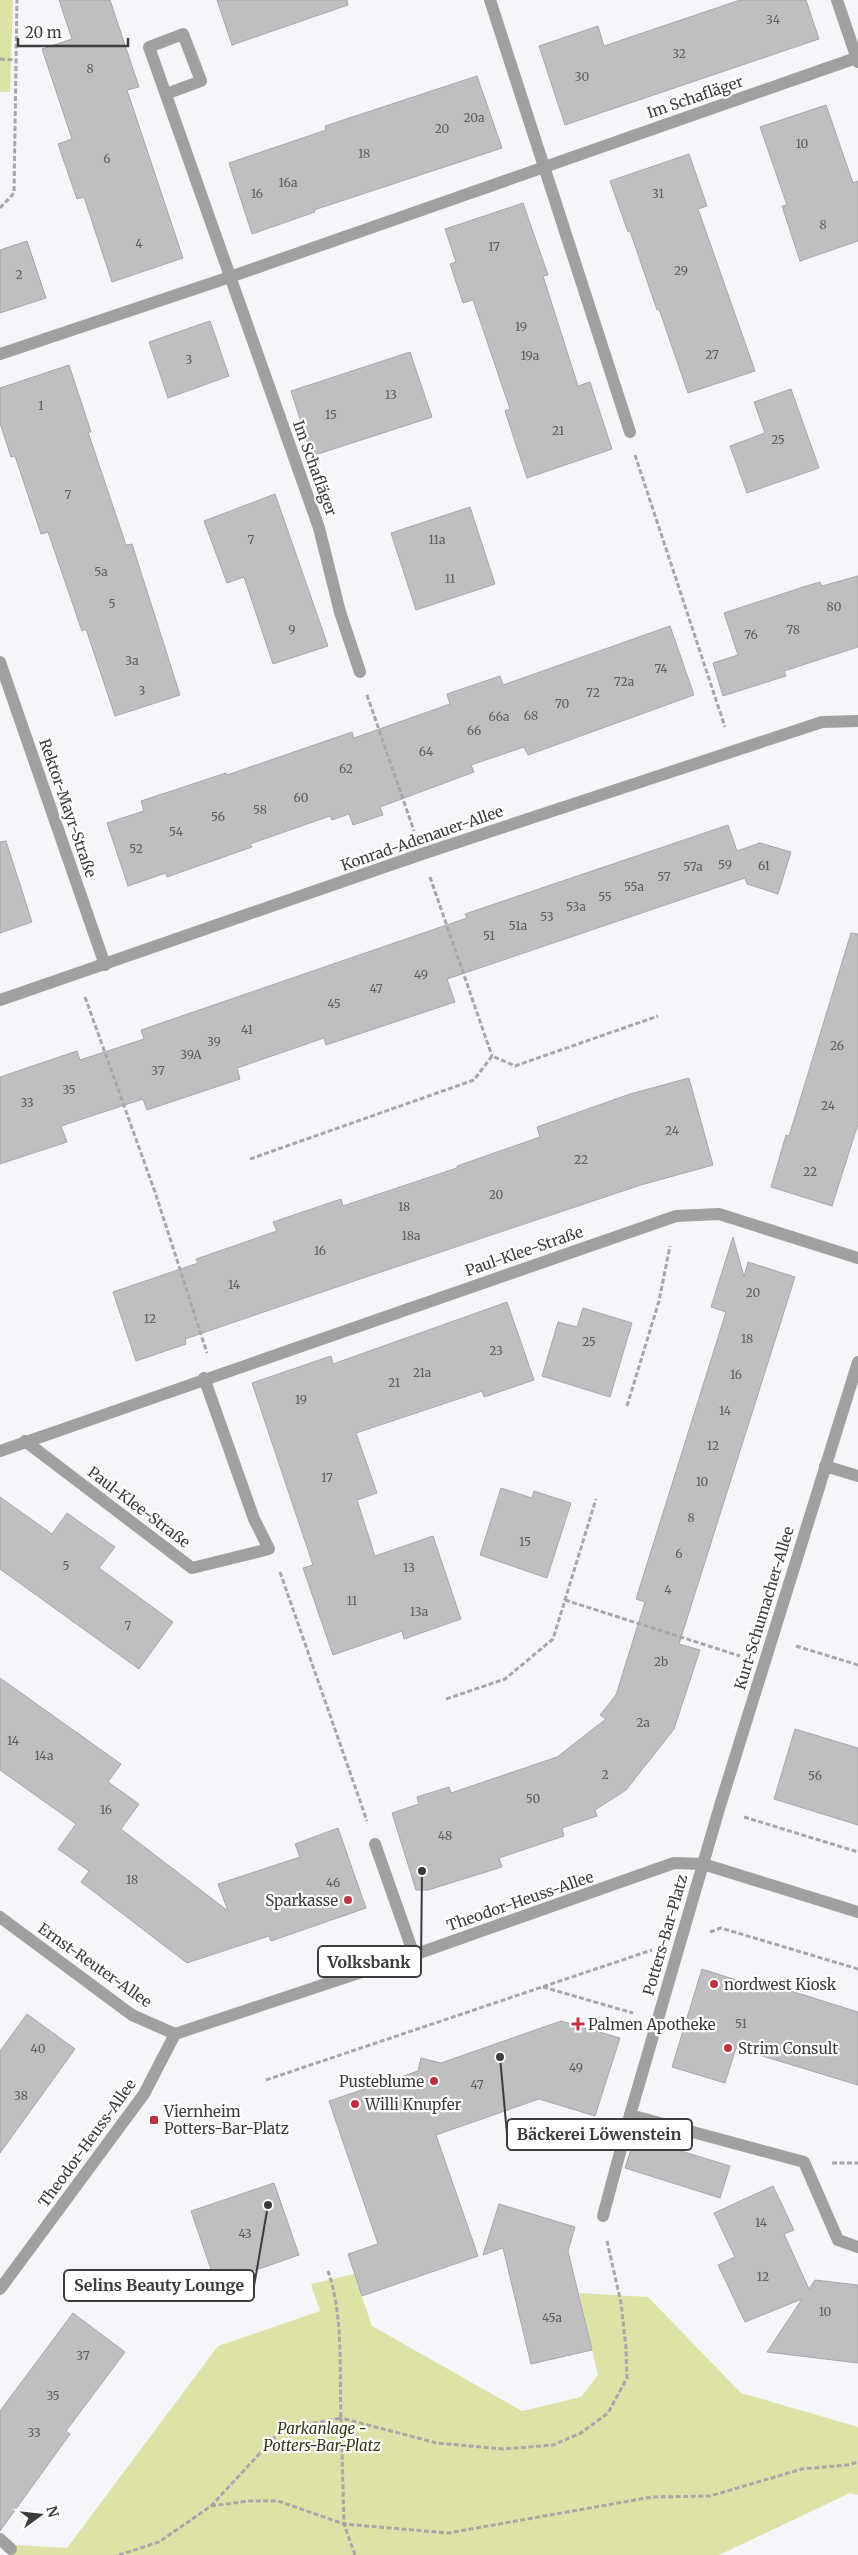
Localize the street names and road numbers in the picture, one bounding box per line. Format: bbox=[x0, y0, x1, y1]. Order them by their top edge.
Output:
street label: Im Schafläger bbox=[644, 72, 746, 122]
street label: Im Schafläger bbox=[289, 418, 341, 519]
street label: Rektor-Mayr-Straße bbox=[35, 736, 101, 880]
street label: Konrad-Adenauer-Allee bbox=[338, 801, 506, 875]
street label: Paul-Klee-Straße bbox=[463, 1222, 586, 1280]
street label: Paul-Klee-Straße bbox=[84, 1462, 194, 1552]
street label: Kurt-Schumacher-Allee bbox=[730, 1524, 798, 1692]
street label: Theodor-Heuss-Allee bbox=[444, 1867, 596, 1935]
street label: Potters-Bar-Platz bbox=[639, 1872, 691, 1998]
street label: Ernst-Reuter-Allee bbox=[35, 1919, 156, 2011]
street label: Theodor-Heuss-Allee bbox=[34, 2075, 140, 2211]

